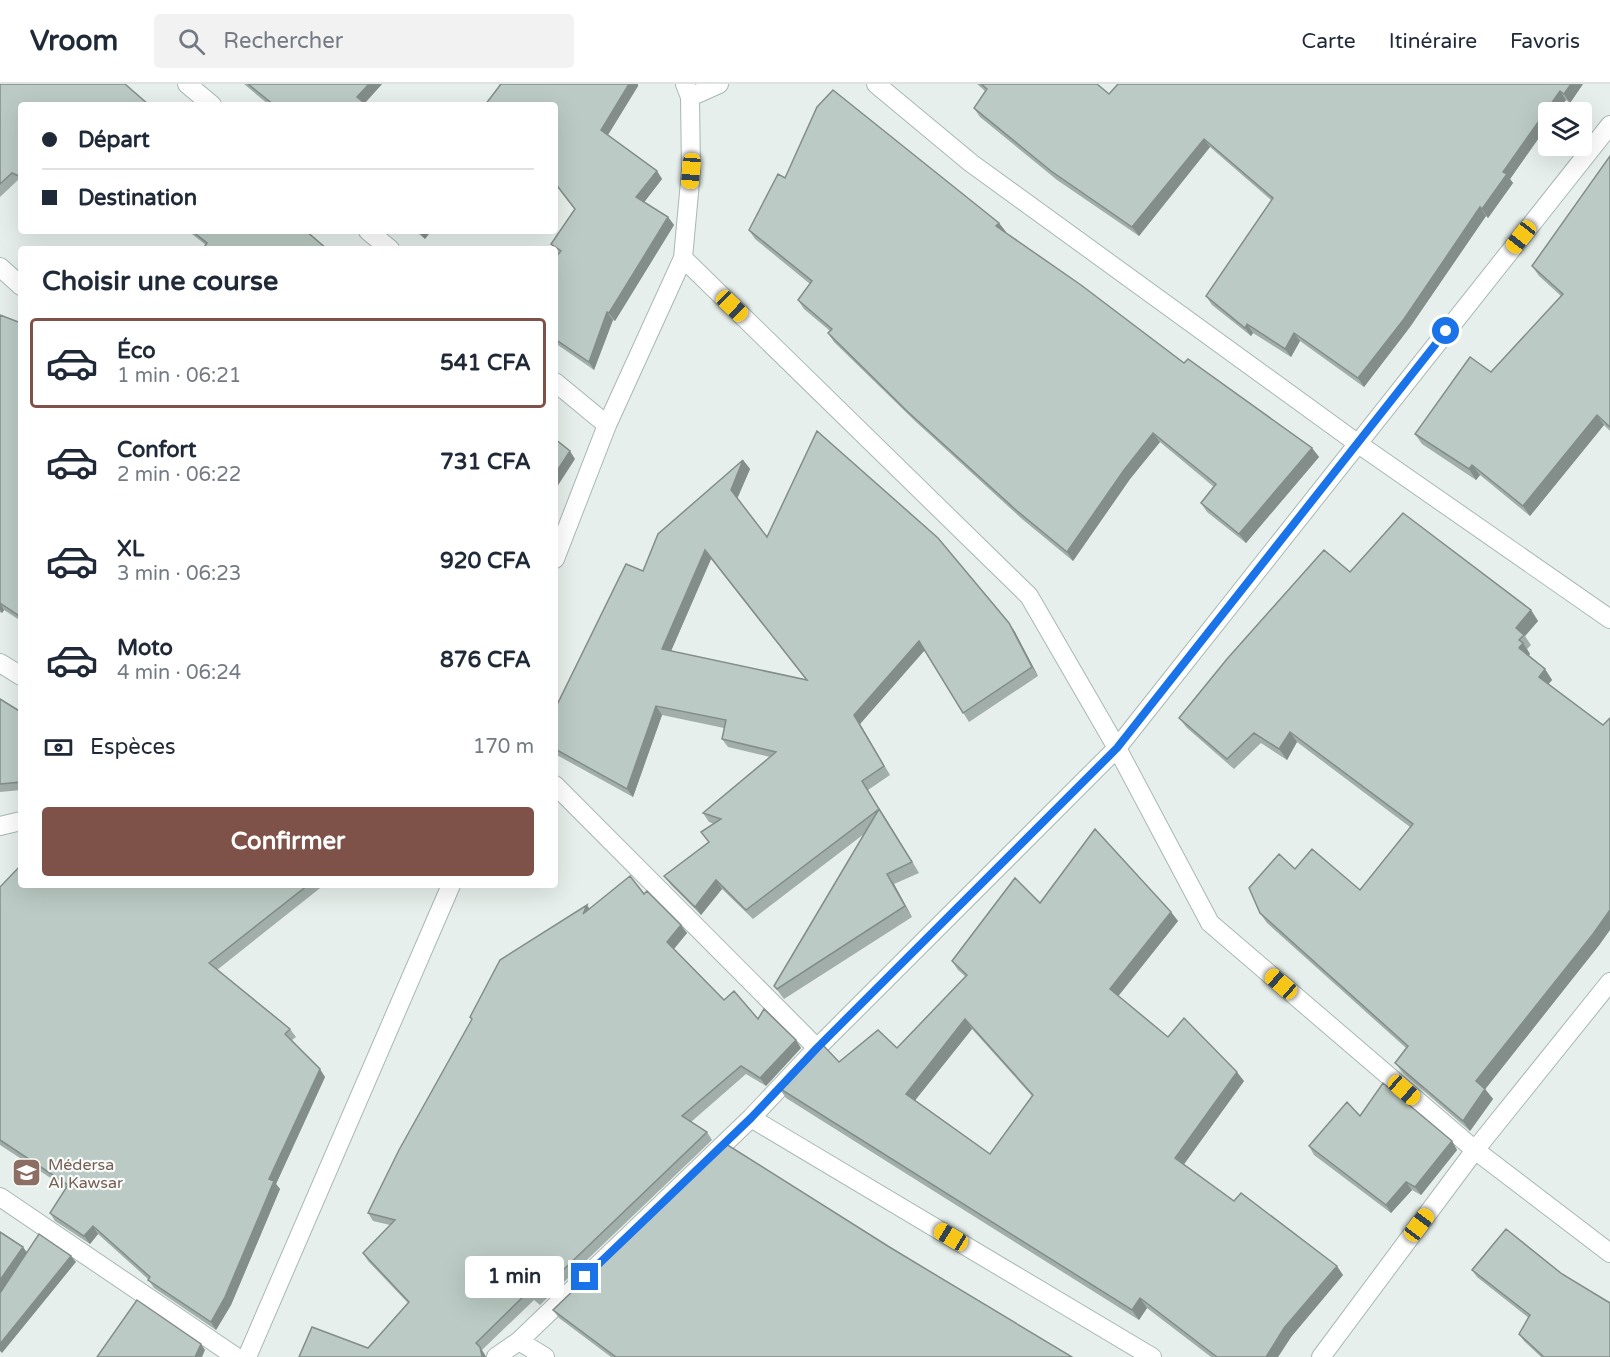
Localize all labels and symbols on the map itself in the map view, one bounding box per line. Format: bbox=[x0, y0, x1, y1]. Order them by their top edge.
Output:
car bbox=[680, 152, 702, 190]
car bbox=[1503, 217, 1539, 257]
car bbox=[713, 287, 751, 325]
route start bbox=[1432, 317, 1459, 344]
car bbox=[1262, 965, 1300, 1003]
car bbox=[1385, 1071, 1423, 1109]
place label: Médersa Al Kawsar bbox=[48, 1155, 124, 1193]
school or university icon: Médersa Al Kawsar bbox=[11, 1157, 43, 1189]
car bbox=[1401, 1205, 1437, 1245]
car bbox=[931, 1220, 971, 1254]
callout: 1 min bbox=[465, 1256, 564, 1298]
route end bbox=[571, 1263, 598, 1290]

